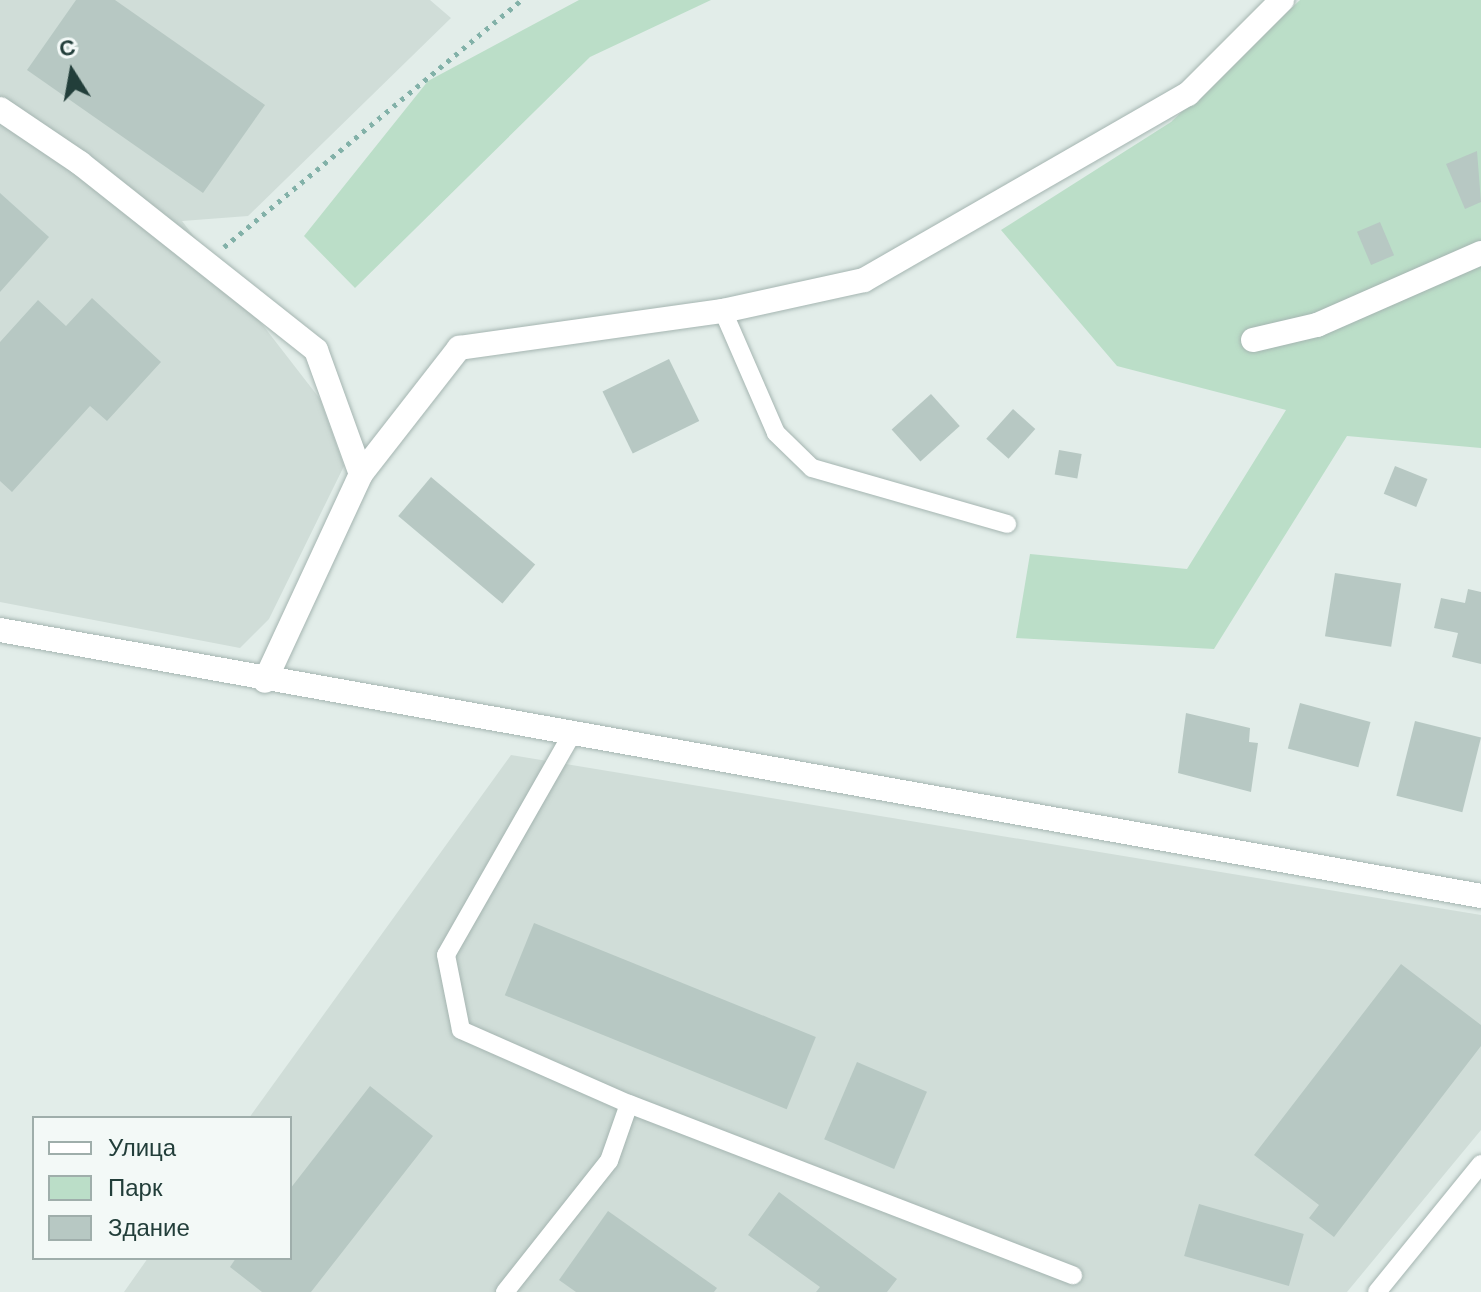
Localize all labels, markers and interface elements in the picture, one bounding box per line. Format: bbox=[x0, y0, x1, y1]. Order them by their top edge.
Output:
north arrow bbox=[32, 32, 112, 112]
text: С bbox=[57, 34, 78, 62]
legend bbox=[32, 1116, 292, 1260]
text: Улица bbox=[108, 1134, 176, 1161]
text: Парк bbox=[108, 1174, 162, 1201]
text: Здание bbox=[108, 1214, 190, 1241]

